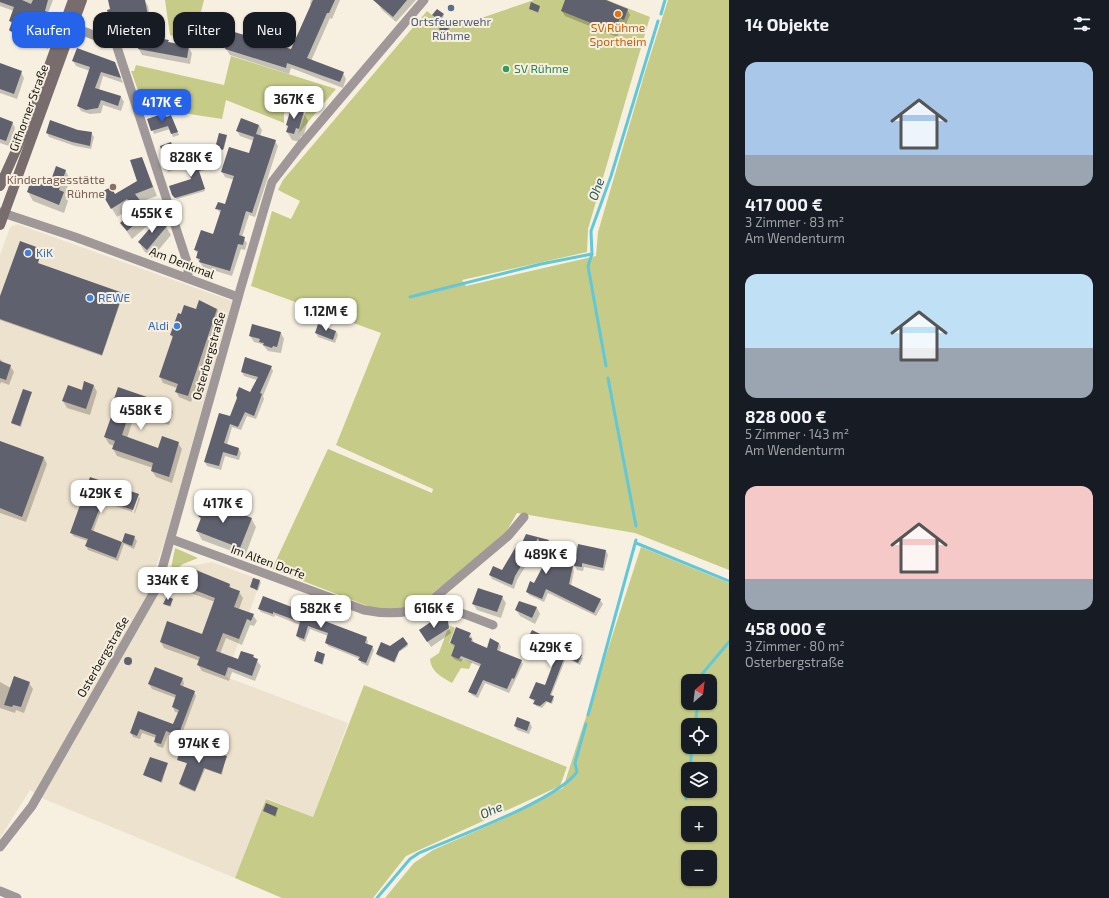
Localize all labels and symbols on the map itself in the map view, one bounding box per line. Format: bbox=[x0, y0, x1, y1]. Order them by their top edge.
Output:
marker: Ortsfeuerwehr Rühme bbox=[446, 3, 456, 13]
marker: SV Rühme Sportheim bbox=[613, 9, 623, 19]
place label: Ortsfeuerwehr Rühme bbox=[411, 14, 491, 42]
place label: SV Rühme Sportheim bbox=[590, 20, 646, 48]
place label: SV Rühme bbox=[514, 61, 569, 75]
street label: Gifhorner Straße bbox=[6, 62, 50, 153]
marker: SV Rühme bbox=[501, 64, 511, 74]
pin: 367K € bbox=[261, 86, 327, 120]
pin: 417K € bbox=[129, 89, 195, 123]
pin: 828K € bbox=[158, 144, 224, 178]
place label: Kindertagesstätte Rühme bbox=[7, 172, 105, 200]
water label: Ohe bbox=[585, 175, 607, 203]
marker: Kindertagesstätte Rühme bbox=[108, 182, 118, 192]
pin: 455K € bbox=[119, 200, 185, 234]
street label: Am Denkmal bbox=[148, 243, 217, 281]
place label: KiK bbox=[36, 245, 53, 259]
marker: KiK bbox=[23, 248, 33, 258]
place label: REWE bbox=[98, 290, 131, 304]
marker: REWE bbox=[85, 293, 95, 303]
pin: 1.12M € bbox=[289, 298, 363, 332]
street label: Osterbergstraße bbox=[189, 310, 227, 402]
place label: Aldi bbox=[148, 318, 169, 332]
marker: Aldi bbox=[172, 321, 182, 331]
pin: 458K € bbox=[108, 397, 174, 431]
pin: 429K € bbox=[68, 480, 134, 514]
pin: 417K € bbox=[190, 490, 256, 524]
street label: Im Alten Dorfe bbox=[229, 541, 307, 581]
pin: 489K € bbox=[513, 541, 579, 575]
pin: 334K € bbox=[135, 567, 201, 601]
pin: 582K € bbox=[288, 595, 354, 629]
pin: 616K € bbox=[401, 595, 467, 629]
street label: Osterbergstraße bbox=[73, 613, 131, 700]
pin: 429K € bbox=[518, 634, 584, 668]
north arrow bbox=[681, 674, 717, 710]
pin: 974K € bbox=[166, 730, 232, 764]
water label: Ohe bbox=[477, 798, 505, 822]

